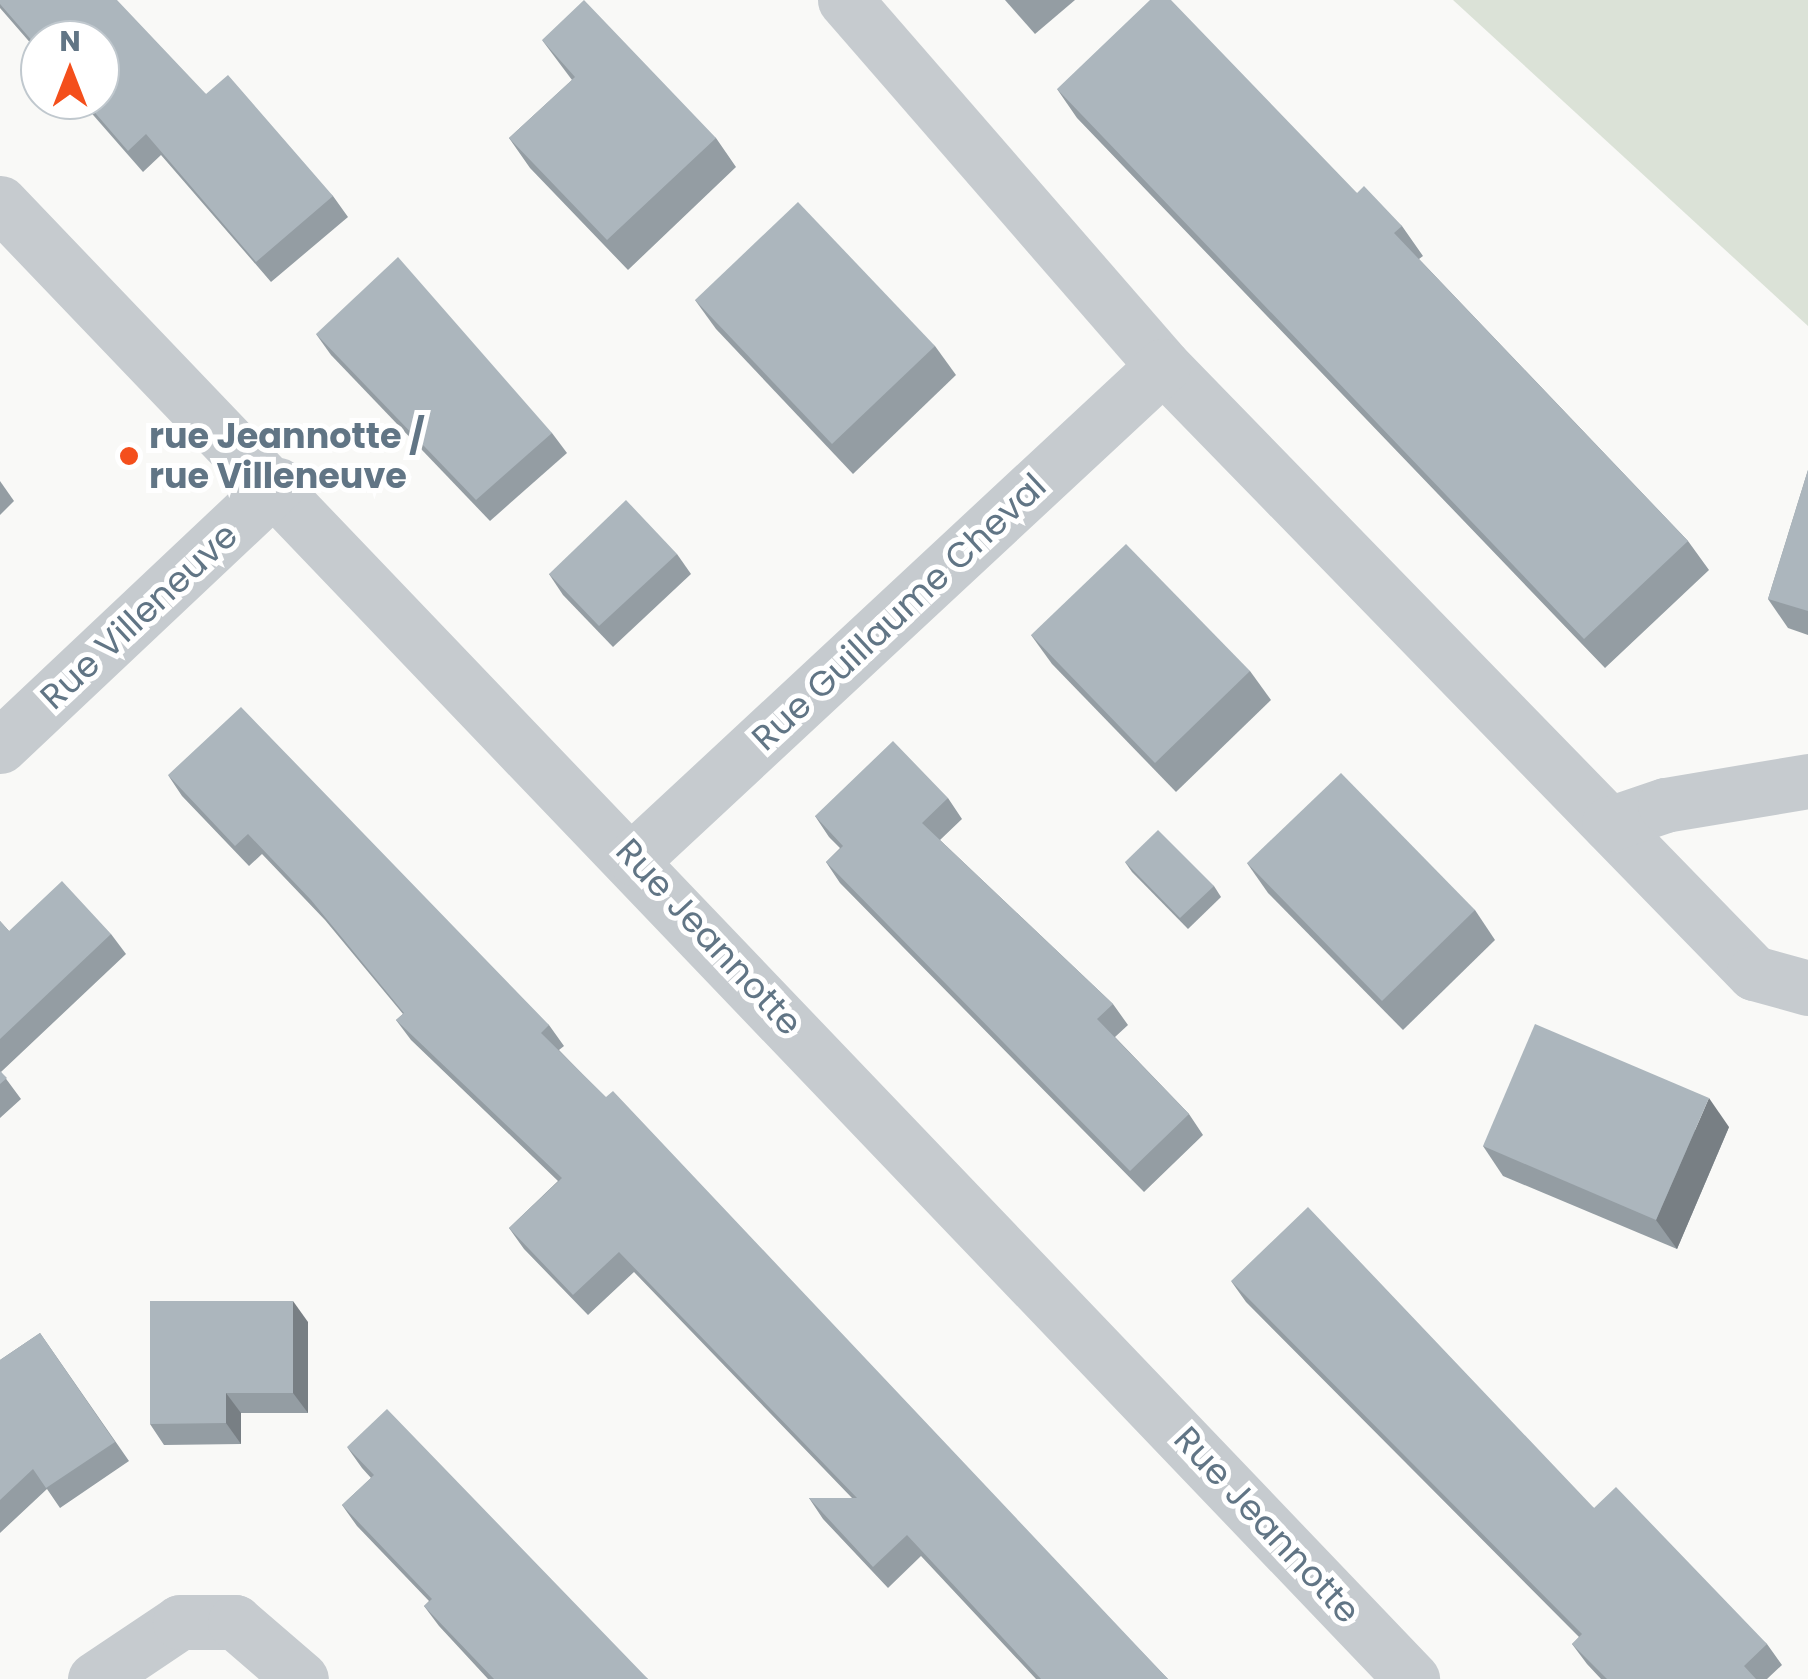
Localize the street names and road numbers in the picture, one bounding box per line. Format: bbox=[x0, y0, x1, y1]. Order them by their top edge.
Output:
street label: Rue Guillaume Cheval bbox=[743, 465, 1055, 759]
street label: Rue Villeneuve bbox=[32, 514, 246, 718]
street label: Rue Jeannotte bbox=[607, 830, 811, 1044]
street label: Rue Jeannotte bbox=[1165, 1418, 1369, 1632]

